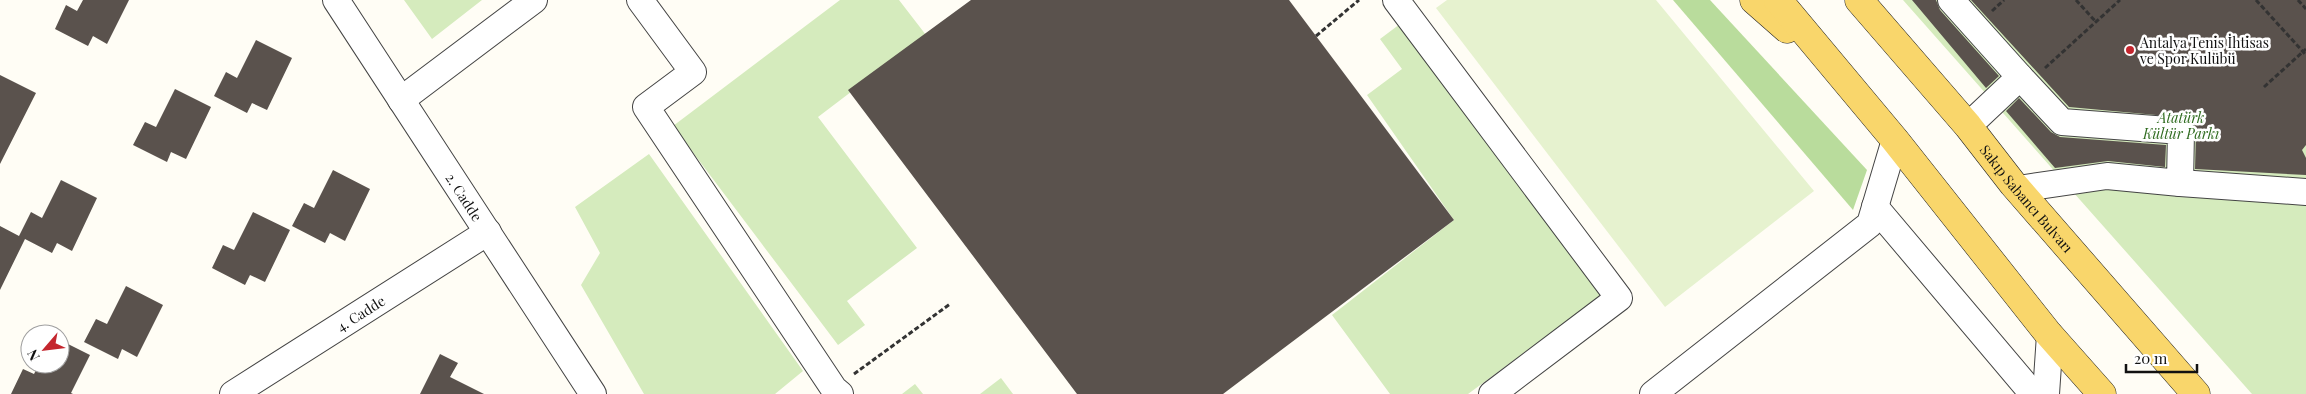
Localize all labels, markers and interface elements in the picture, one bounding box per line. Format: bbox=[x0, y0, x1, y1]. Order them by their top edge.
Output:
place label: Antalya Tenis İhtisas ve Spor Kulübü bbox=[2139, 33, 2269, 68]
marker: Antalya Tenis İhtisas ve Spor Kulübü bbox=[2124, 44, 2136, 56]
park label: Atatürk Kültür Parkı bbox=[2142, 108, 2219, 143]
street label: Sakıp Sabancı Bulvarı bbox=[1976, 141, 2078, 256]
street label: 2. Cadde bbox=[442, 169, 487, 225]
street label: 4. Cadde bbox=[333, 291, 388, 336]
north arrow bbox=[20, 324, 70, 374]
scale bar bbox=[2126, 342, 2197, 374]
text: N bbox=[22, 346, 44, 364]
text: 20 m bbox=[2134, 348, 2168, 368]

